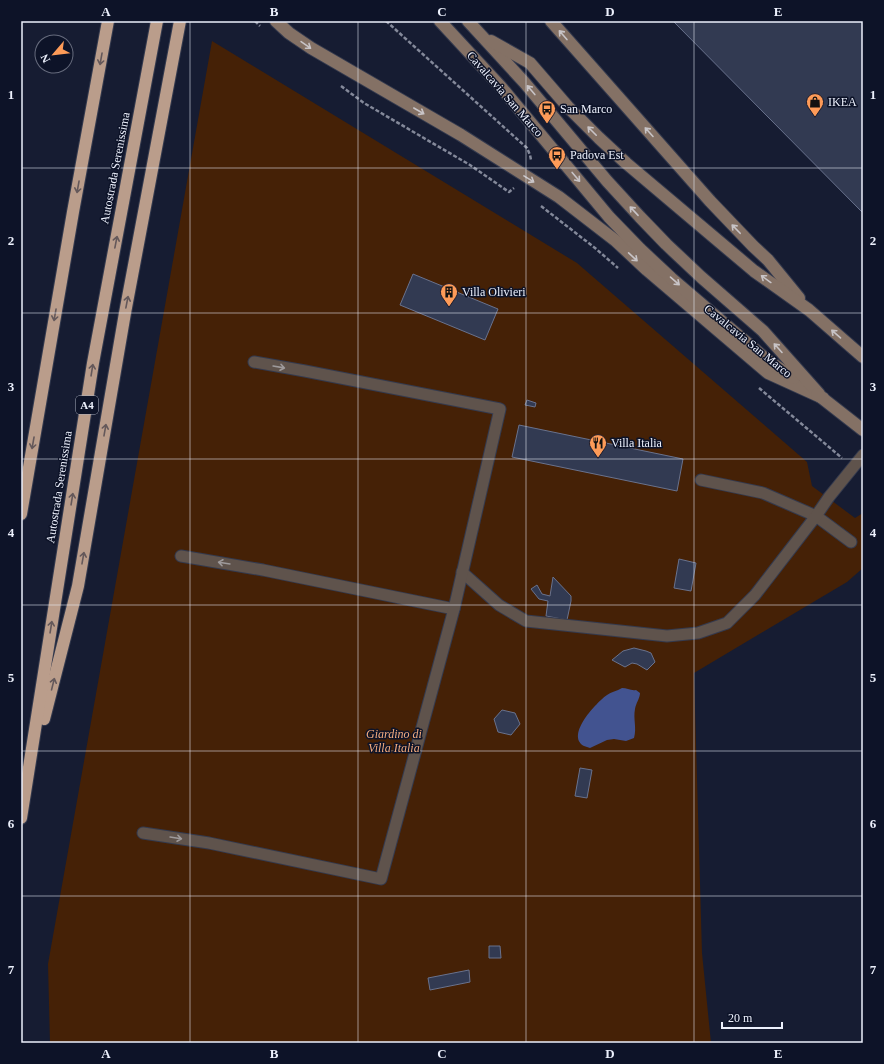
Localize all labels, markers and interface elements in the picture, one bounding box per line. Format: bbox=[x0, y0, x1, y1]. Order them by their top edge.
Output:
text: A bbox=[101, 4, 111, 19]
text: B bbox=[270, 4, 279, 19]
text: C bbox=[437, 4, 447, 19]
text: D bbox=[605, 4, 615, 19]
text: E bbox=[774, 4, 782, 19]
one-way arrow bbox=[558, 30, 568, 40]
north arrow bbox=[34, 34, 74, 74]
one-way arrow bbox=[301, 41, 312, 49]
street label: Cavalcavia San Marco bbox=[464, 48, 546, 140]
text: N bbox=[38, 52, 52, 65]
one-way arrow bbox=[97, 52, 105, 65]
one-way arrow bbox=[527, 85, 535, 96]
text: 1 bbox=[8, 87, 14, 102]
text: 1 bbox=[870, 87, 876, 102]
shop icon: IKEA bbox=[805, 92, 825, 117]
place label: IKEA bbox=[828, 95, 857, 109]
bus stop icon: San Marco bbox=[537, 99, 557, 124]
place label: San Marco bbox=[560, 102, 612, 116]
one-way arrow bbox=[413, 107, 425, 115]
street label: Autostrada Serenissima bbox=[97, 110, 133, 225]
one-way arrow bbox=[587, 126, 597, 136]
one-way arrow bbox=[644, 127, 654, 137]
bus stop icon: Padova Est bbox=[547, 145, 567, 170]
place label: Padova Est bbox=[570, 148, 624, 162]
one-way arrow bbox=[571, 172, 580, 182]
one-way arrow bbox=[523, 175, 534, 183]
one-way arrow bbox=[73, 180, 81, 193]
one-way arrow bbox=[629, 205, 638, 216]
one-way arrow bbox=[731, 224, 741, 234]
text: 2 bbox=[8, 233, 14, 248]
text: 2 bbox=[870, 233, 876, 248]
one-way arrow bbox=[112, 236, 120, 249]
one-way arrow bbox=[628, 252, 638, 262]
one-way arrow bbox=[760, 275, 771, 283]
one-way arrow bbox=[670, 277, 680, 286]
building icon: Villa Olivieri bbox=[439, 282, 459, 307]
place label: Villa Olivieri bbox=[462, 285, 526, 299]
one-way arrow bbox=[124, 296, 132, 309]
street label: Cavalcavia San Marco bbox=[701, 301, 795, 381]
one-way arrow bbox=[51, 308, 59, 321]
one-way arrow bbox=[831, 329, 841, 338]
one-way arrow bbox=[774, 343, 783, 353]
one-way arrow bbox=[272, 363, 285, 371]
one-way arrow bbox=[88, 364, 96, 377]
text: 3 bbox=[8, 379, 15, 394]
text: 3 bbox=[870, 379, 877, 394]
road number: A4 bbox=[76, 396, 98, 414]
one-way arrow bbox=[101, 424, 109, 437]
street label: Autostrada Serenissima bbox=[43, 429, 75, 544]
restaurant icon: Villa Italia bbox=[588, 433, 608, 458]
place label: Villa Italia bbox=[611, 436, 663, 450]
one-way arrow bbox=[29, 437, 37, 450]
one-way arrow bbox=[68, 493, 76, 506]
text: 4 bbox=[8, 525, 15, 540]
text: 4 bbox=[870, 525, 877, 540]
one-way arrow bbox=[79, 552, 87, 565]
one-way arrow bbox=[218, 559, 231, 567]
one-way arrow bbox=[47, 621, 55, 634]
text: 5 bbox=[8, 670, 15, 685]
text: 5 bbox=[870, 670, 877, 685]
one-way arrow bbox=[49, 678, 57, 691]
park label: Giardino di Villa Italia bbox=[366, 727, 422, 755]
text: 6 bbox=[8, 816, 15, 831]
text: 6 bbox=[870, 816, 877, 831]
one-way arrow bbox=[169, 834, 182, 842]
text: 7 bbox=[8, 962, 15, 977]
text: 7 bbox=[870, 962, 877, 977]
scale bar bbox=[722, 1004, 782, 1030]
text: 20 m bbox=[728, 1011, 753, 1025]
text: A bbox=[101, 1046, 111, 1061]
text: B bbox=[270, 1046, 279, 1061]
text: C bbox=[437, 1046, 447, 1061]
text: D bbox=[605, 1046, 615, 1061]
text: E bbox=[774, 1046, 782, 1061]

